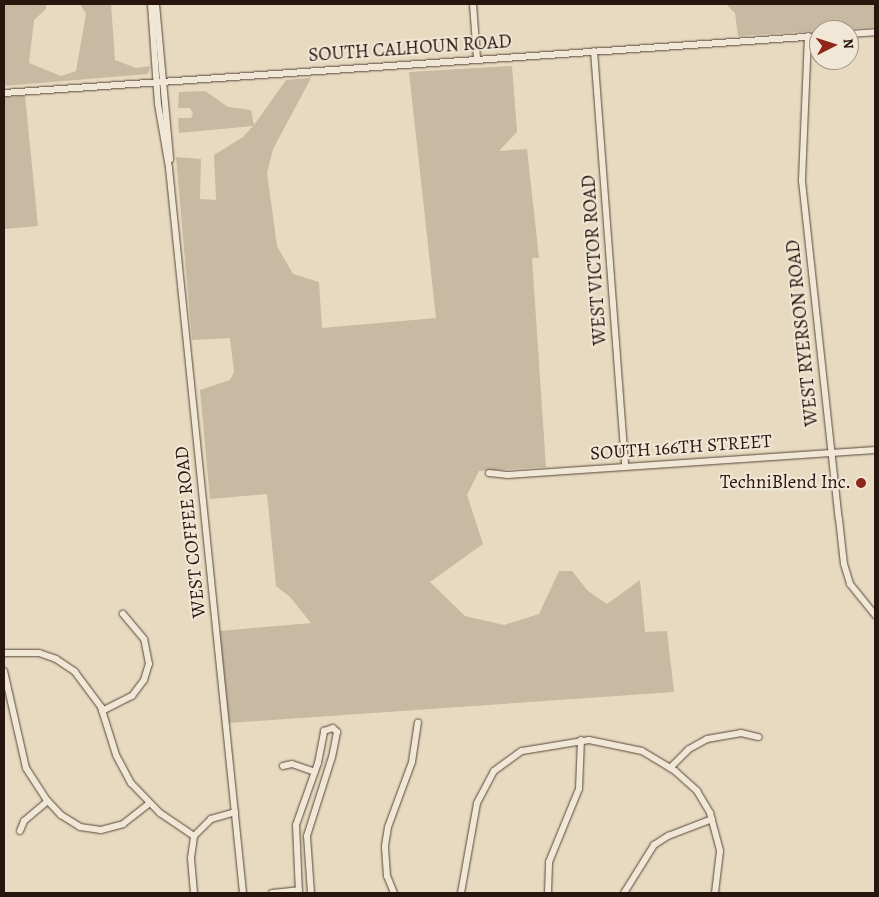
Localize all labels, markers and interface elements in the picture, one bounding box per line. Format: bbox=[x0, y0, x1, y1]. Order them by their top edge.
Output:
north arrow bbox=[809, 20, 859, 70]
street label: SOUTH CALHOUN ROAD bbox=[308, 31, 512, 67]
text: N bbox=[839, 38, 858, 50]
street label: WEST VICTOR ROAD bbox=[578, 174, 612, 346]
street label: WEST RYERSON ROAD bbox=[782, 239, 824, 427]
street label: SOUTH 166TH STREET bbox=[589, 430, 773, 466]
street label: WEST COFFEE ROAD bbox=[171, 445, 211, 619]
place label: TechniBlend Inc. bbox=[720, 472, 851, 494]
marker: TechniBlend Inc. bbox=[855, 477, 867, 489]

